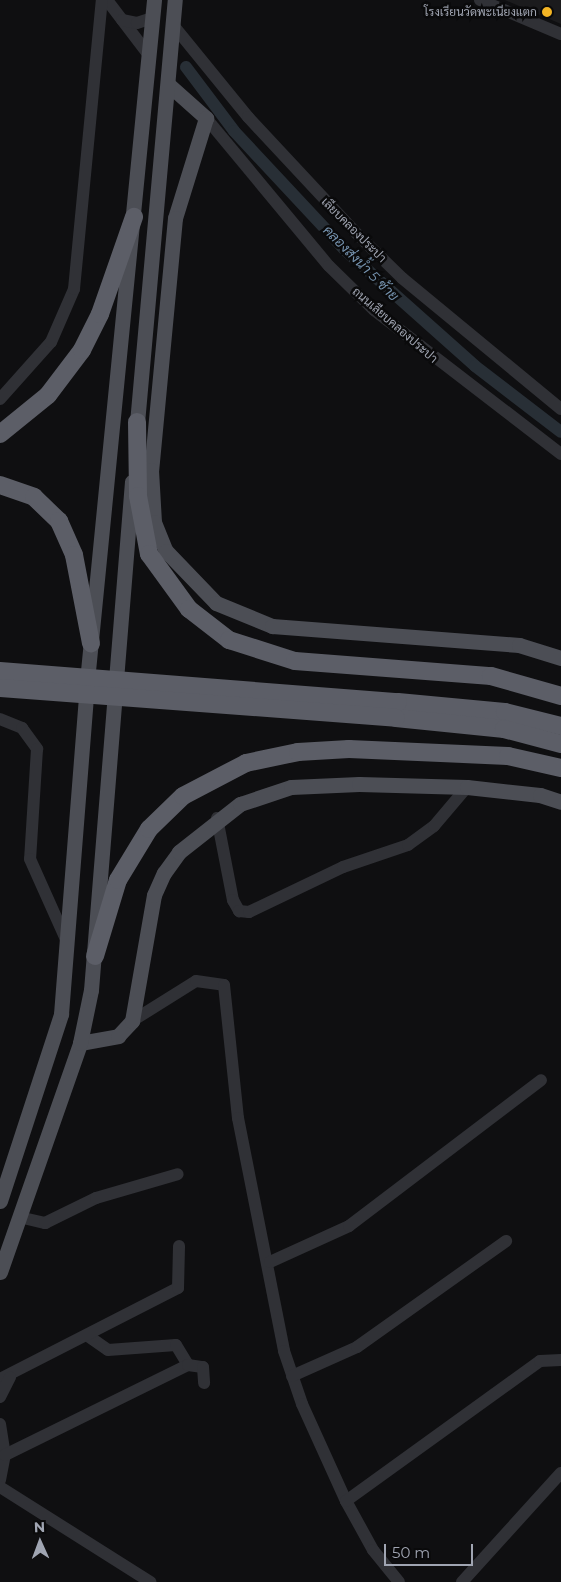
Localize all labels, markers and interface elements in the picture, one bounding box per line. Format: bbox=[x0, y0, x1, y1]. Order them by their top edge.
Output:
place label: โรงเรียนวัดพะเนียงแตก bbox=[424, 5, 537, 19]
marker: โรงเรียนวัดพะเนียงแตก bbox=[541, 6, 553, 18]
street label: เลียบคลองประปา bbox=[319, 195, 389, 265]
water label: คลองส่งน้ำ 5 ซ้าย bbox=[320, 222, 402, 304]
street label: ถนนเลียบคลองประปา bbox=[350, 284, 440, 366]
north arrow bbox=[15, 1517, 65, 1567]
text: N bbox=[34, 1518, 45, 1536]
scale bar bbox=[386, 1534, 475, 1566]
text: 50 m bbox=[392, 1543, 430, 1562]

